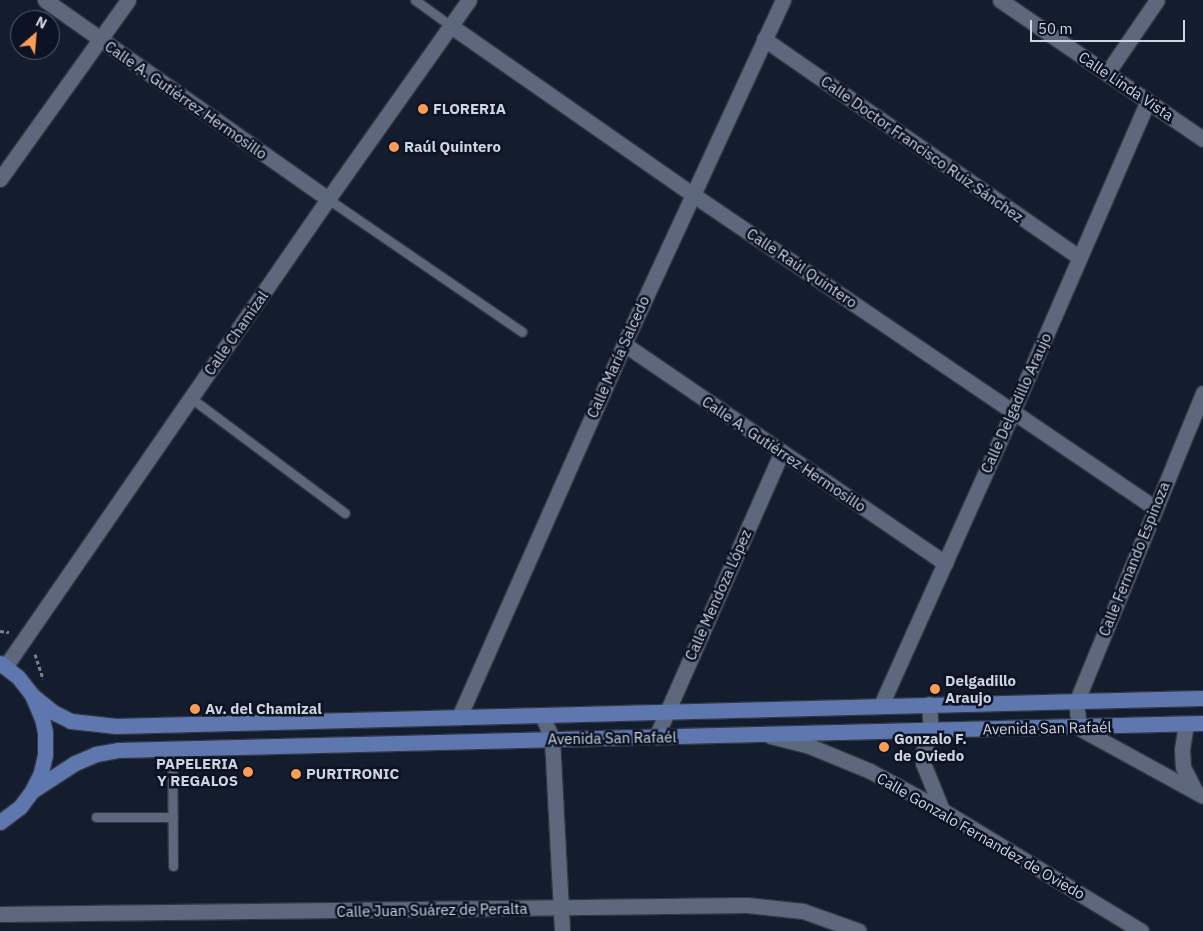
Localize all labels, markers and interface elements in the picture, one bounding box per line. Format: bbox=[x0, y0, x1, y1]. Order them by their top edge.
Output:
north arrow bbox=[10, 10, 60, 60]
scale bar bbox=[1033, 10, 1188, 42]
text: N bbox=[33, 12, 50, 33]
text: 50 m bbox=[1038, 19, 1073, 38]
street label: Calle A. Gutiérrez Hermosillo bbox=[101, 37, 271, 163]
street label: Calle Linda Vista bbox=[1075, 48, 1177, 124]
street label: Calle Doctor Francisco Ruiz Sánchez bbox=[817, 72, 1027, 226]
place label: FLORERIA bbox=[433, 100, 506, 118]
marker: FLORERIA bbox=[417, 103, 429, 115]
place label: Raúl Quintero bbox=[404, 138, 501, 156]
marker: Raúl Quintero bbox=[388, 141, 400, 153]
street label: Calle Raúl Quintero bbox=[743, 224, 861, 312]
street label: Calle Chamizal bbox=[200, 287, 272, 379]
street label: Calle María Salcedo bbox=[583, 293, 653, 421]
street label: Calle Delgadillo Araujo bbox=[977, 330, 1055, 476]
street label: Calle A. Gutiérrez Hermosillo bbox=[699, 392, 869, 516]
street label: Calle Fernando Espinoza bbox=[1095, 479, 1173, 639]
street label: Calle Mendoza López bbox=[681, 527, 755, 663]
place label: Delgadillo Araujo bbox=[945, 671, 1016, 706]
marker: Delgadillo Araujo bbox=[929, 683, 941, 695]
place label: Av. del Chamizal bbox=[205, 700, 322, 718]
marker: Av. del Chamizal bbox=[189, 703, 201, 715]
street label: Avenida San Rafaél bbox=[982, 718, 1112, 738]
street label: Avenida San Rafaél bbox=[547, 728, 677, 748]
place label: Gonzalo F. de Oviedo bbox=[894, 729, 967, 764]
marker: Gonzalo F. de Oviedo bbox=[878, 741, 890, 753]
place label: PAPELERIA Y REGALOS bbox=[156, 754, 238, 789]
place label: PURITRONIC bbox=[306, 765, 399, 783]
marker: PAPELERIA Y REGALOS bbox=[242, 766, 254, 778]
marker: PURITRONIC bbox=[290, 768, 302, 780]
street label: Calle Gonzalo Fernandez de Oviedo bbox=[874, 769, 1088, 903]
street label: Calle Juan Suárez de Peralta bbox=[336, 899, 528, 921]

